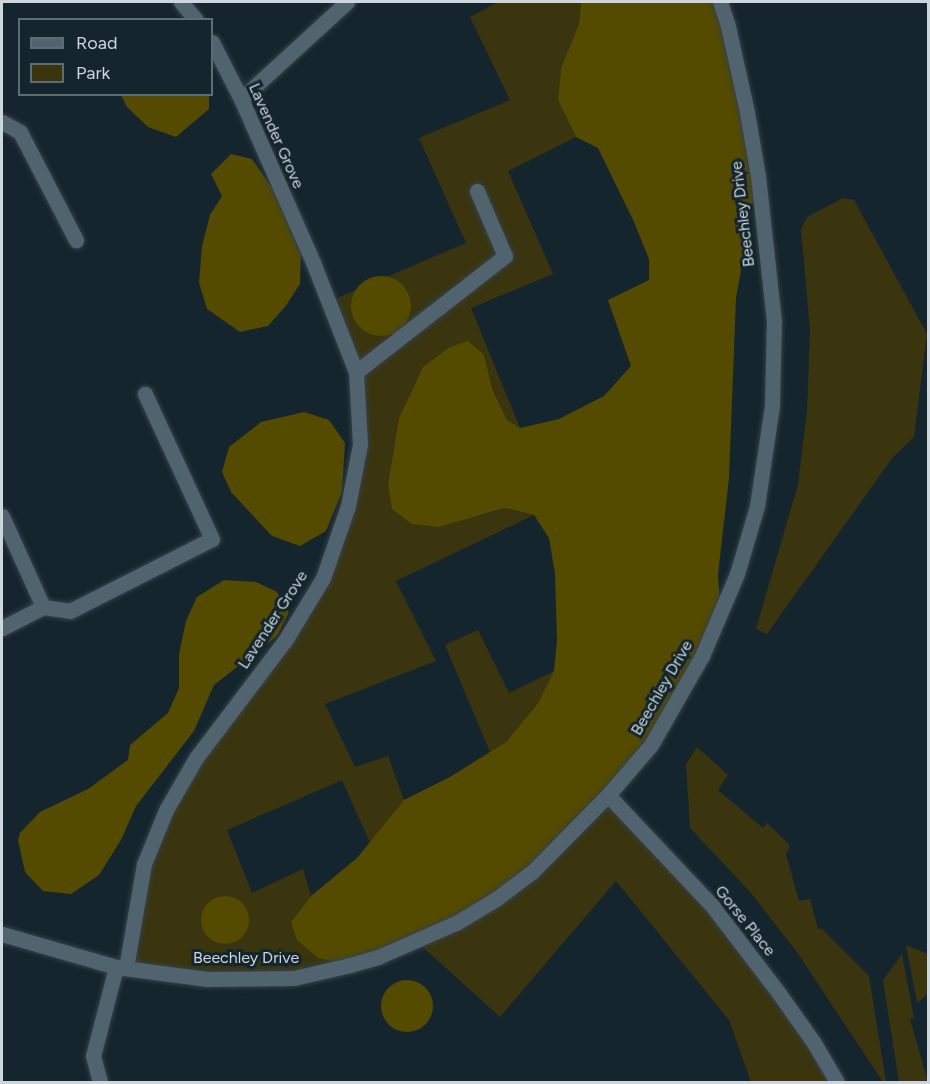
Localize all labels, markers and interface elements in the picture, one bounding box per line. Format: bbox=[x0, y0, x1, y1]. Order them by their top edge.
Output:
legend bbox=[18, 18, 213, 96]
text: Road bbox=[76, 32, 117, 54]
text: Park bbox=[76, 62, 110, 84]
street label: Lavender Grove bbox=[244, 80, 308, 192]
street label: Beechley Drive bbox=[727, 160, 759, 268]
street label: Lavender Grove bbox=[234, 567, 312, 673]
street label: Beechley Drive bbox=[627, 637, 697, 739]
street label: Gorse Place bbox=[711, 882, 779, 960]
street label: Beechley Drive bbox=[193, 948, 299, 968]

